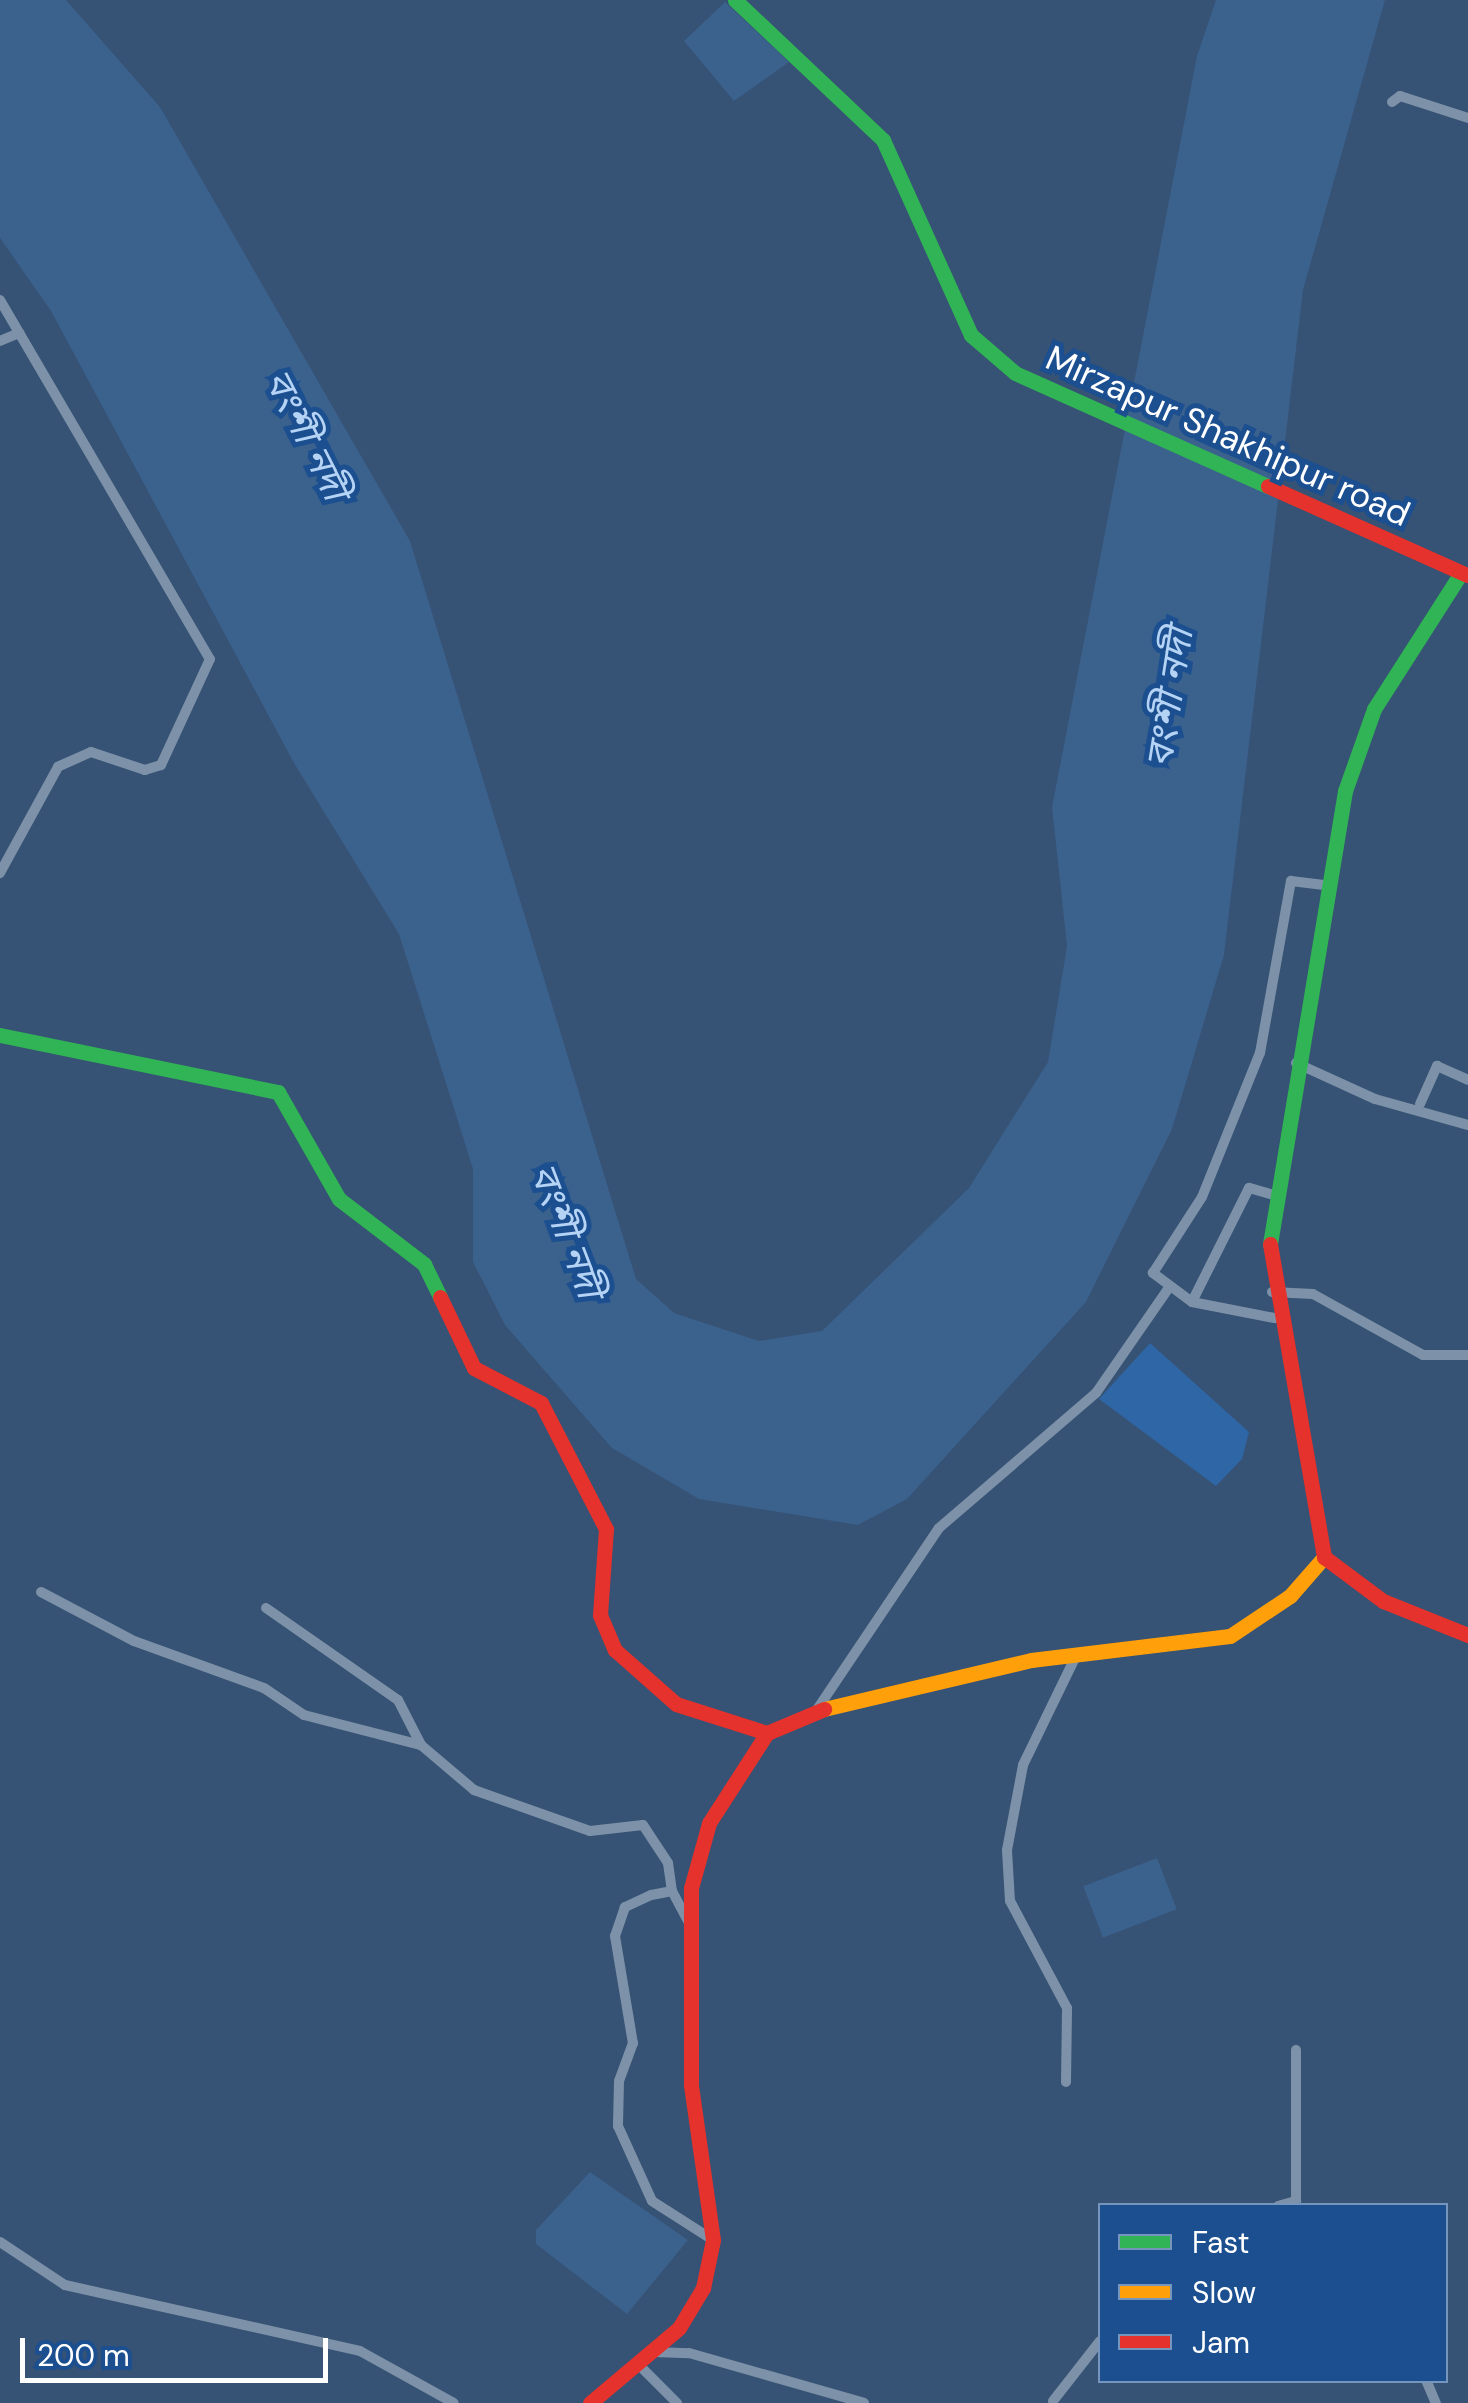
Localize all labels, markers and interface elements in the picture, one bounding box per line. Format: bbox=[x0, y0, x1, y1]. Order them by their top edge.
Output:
street label: Mirzapur Shakhipur road bbox=[1040, 337, 1416, 535]
water label: বংশী নদী bbox=[254, 362, 358, 508]
water label: বংশী নদী bbox=[1137, 625, 1203, 771]
water label: বংশী নদী bbox=[520, 1157, 612, 1305]
legend bbox=[1098, 2203, 1448, 2383]
text: Fast bbox=[1192, 2223, 1250, 2262]
text: Slow bbox=[1192, 2273, 1256, 2312]
scale bar bbox=[25, 2318, 332, 2380]
text: Jam bbox=[1192, 2323, 1250, 2362]
text: 200 m bbox=[37, 2336, 130, 2375]

